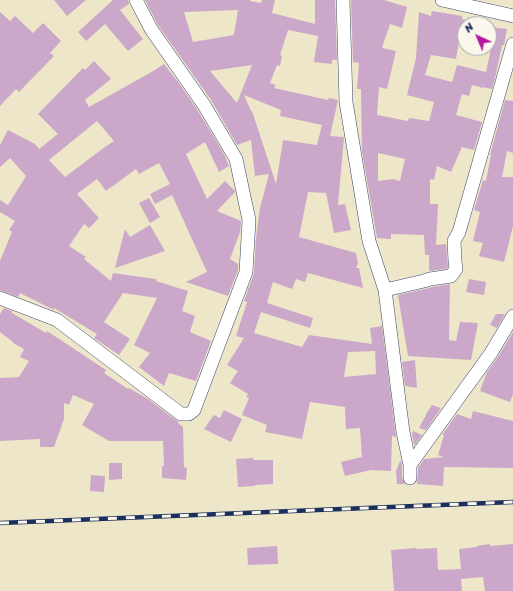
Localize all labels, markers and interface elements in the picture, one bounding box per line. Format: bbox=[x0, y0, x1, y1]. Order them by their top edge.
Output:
north arrow bbox=[457, 16, 497, 56]
text: N bbox=[460, 18, 478, 37]

